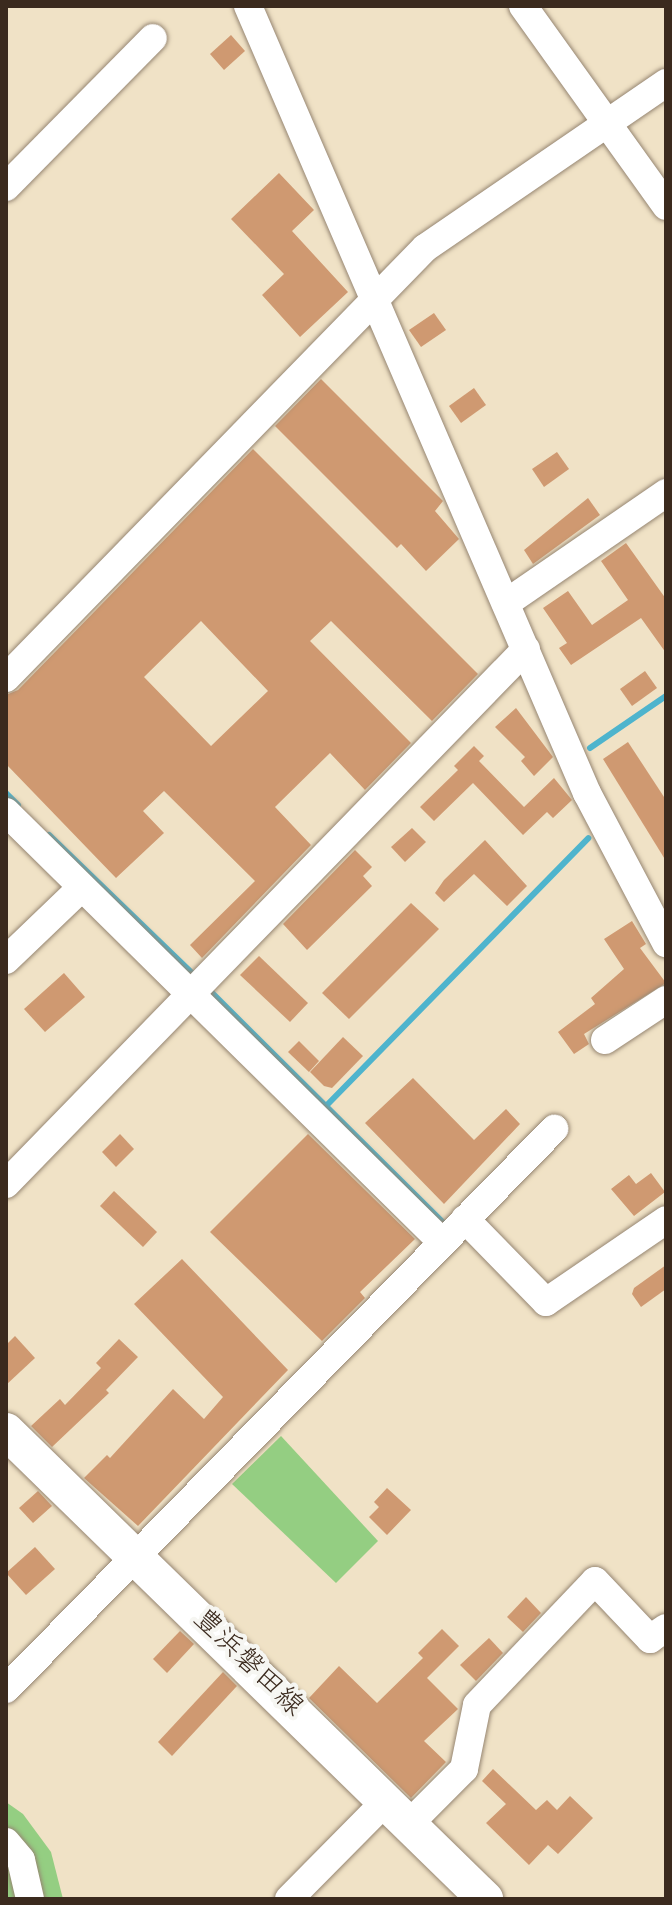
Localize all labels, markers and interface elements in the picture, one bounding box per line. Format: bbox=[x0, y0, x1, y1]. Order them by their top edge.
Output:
street label: 豊浜磐田線 bbox=[186, 1602, 310, 1724]

